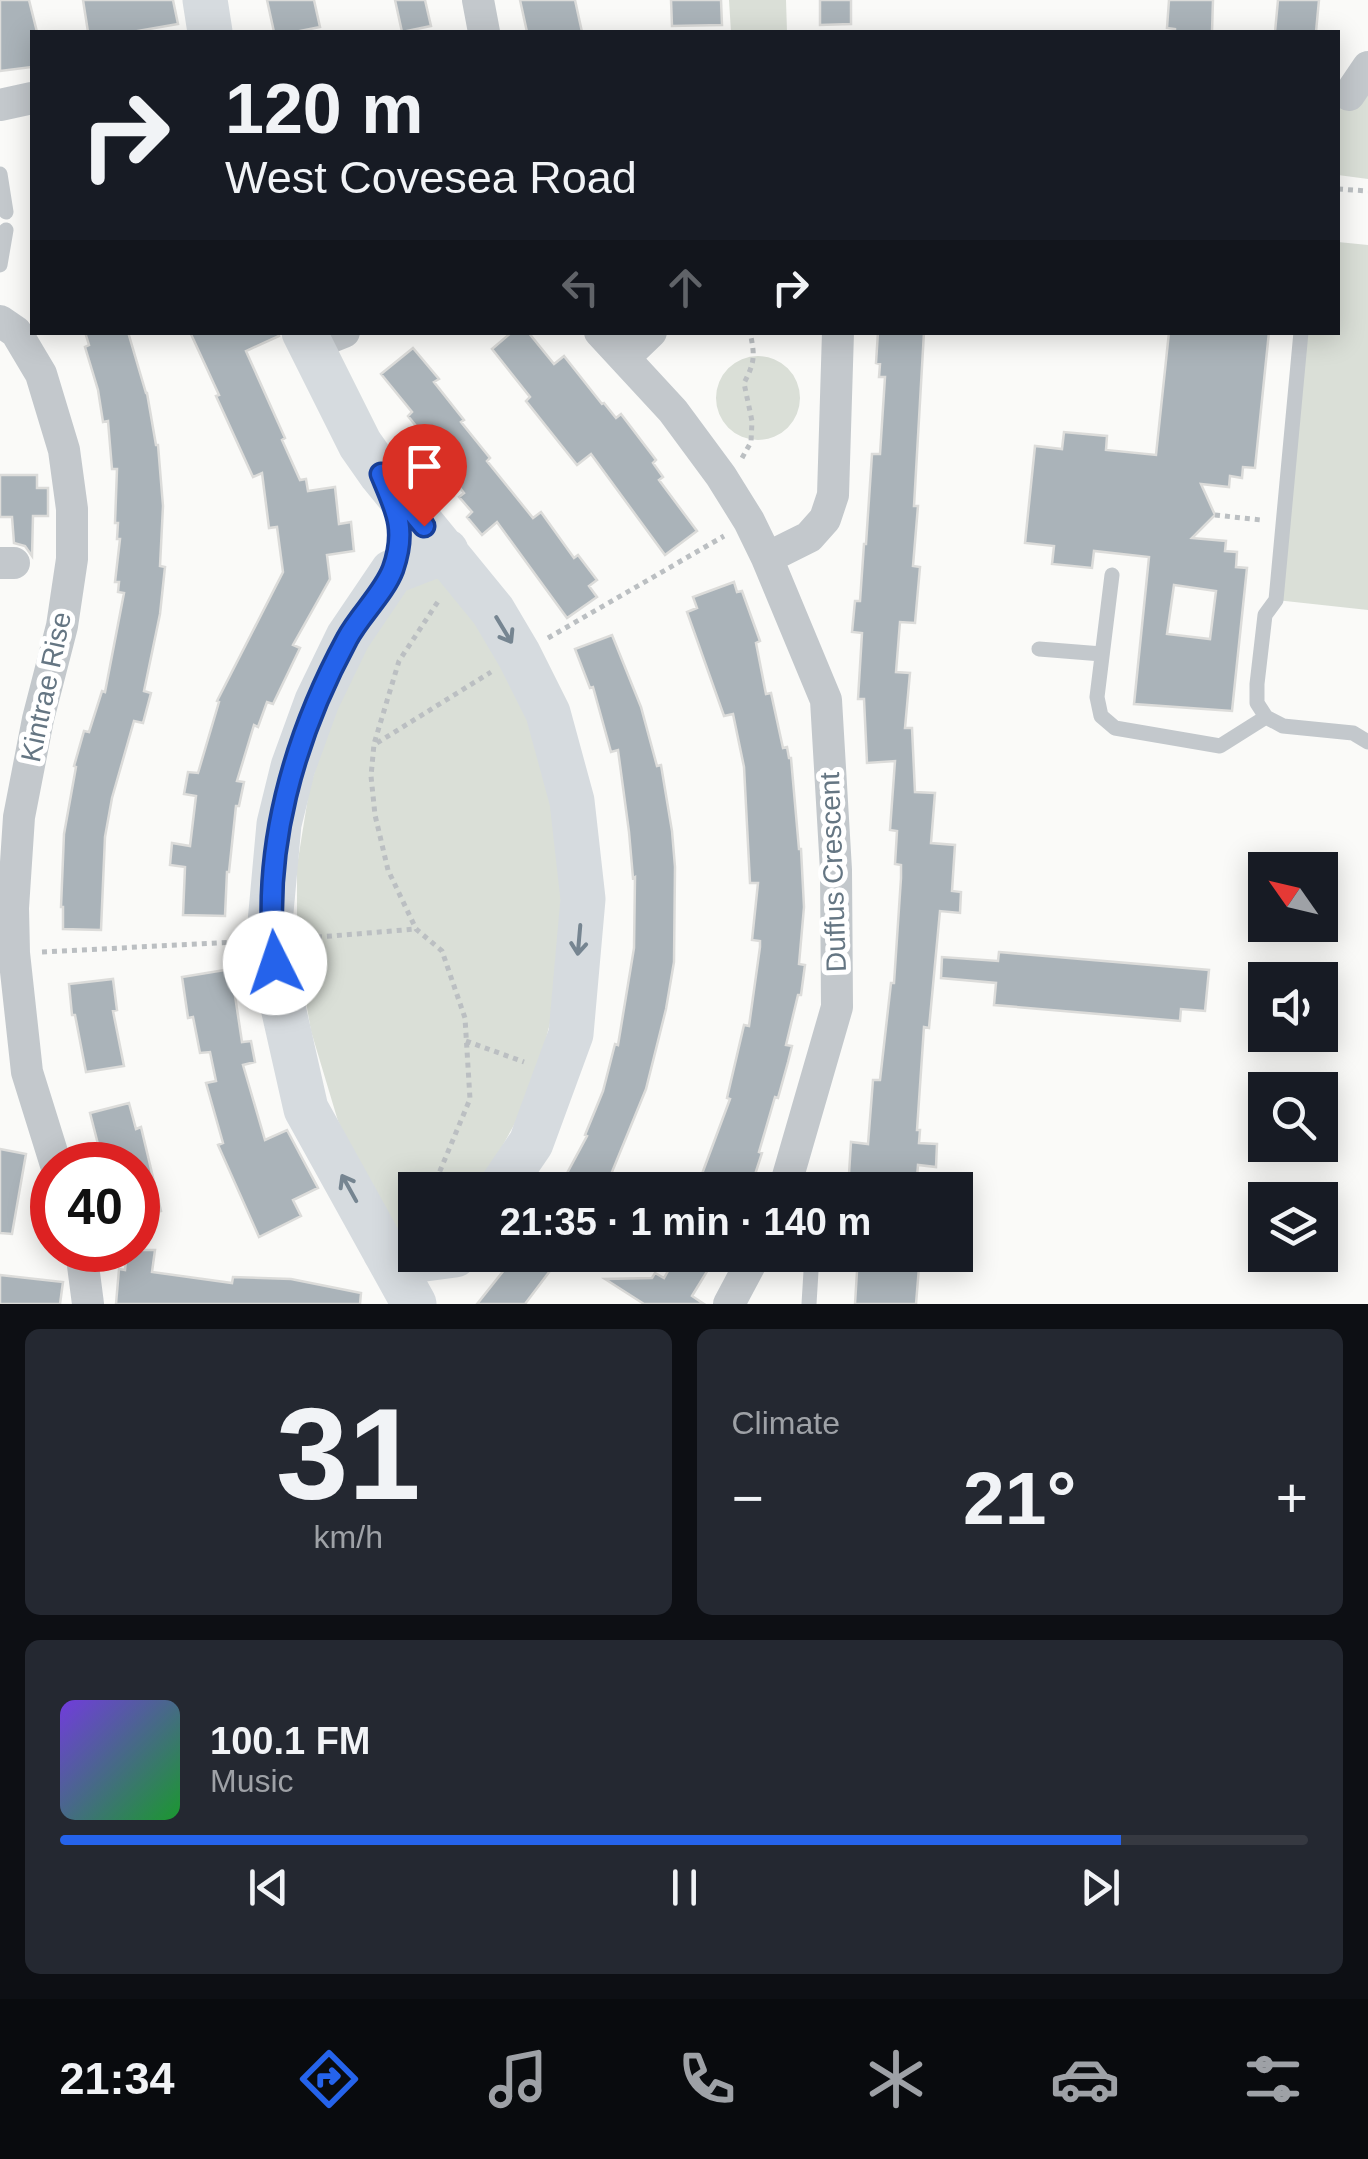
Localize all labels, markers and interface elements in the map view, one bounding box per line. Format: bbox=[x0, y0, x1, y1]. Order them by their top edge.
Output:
icon: right bbox=[60, 70, 190, 200]
text: 120 m bbox=[225, 70, 423, 148]
text: West Covesea Road bbox=[225, 152, 637, 203]
icon: left bbox=[553, 260, 608, 315]
icon: ahead bbox=[658, 260, 713, 315]
icon: right bbox=[763, 260, 818, 315]
pin bbox=[382, 424, 467, 527]
icon: arrive bbox=[397, 439, 452, 494]
street label: Kintrae Rise bbox=[15, 609, 77, 765]
one-way arrow bbox=[494, 615, 514, 644]
street label: Duffus Crescent bbox=[814, 771, 852, 973]
north arrow bbox=[1248, 852, 1338, 942]
map controls bbox=[1248, 852, 1338, 1272]
position arrow bbox=[223, 911, 327, 1015]
one-way arrow bbox=[570, 923, 589, 955]
button: sound bbox=[1248, 962, 1338, 1052]
button: search bbox=[1248, 1072, 1338, 1162]
speed limit sign: 40 bbox=[30, 1142, 160, 1272]
one-way arrow bbox=[339, 1174, 359, 1204]
button: layers bbox=[1248, 1182, 1338, 1272]
text: 21:35 · 1 min · 140 m bbox=[500, 1201, 871, 1243]
text: 31 bbox=[276, 1381, 421, 1527]
text: Climate bbox=[732, 1405, 840, 1441]
text: 21° bbox=[963, 1456, 1076, 1540]
text: − bbox=[732, 1467, 764, 1529]
text: + bbox=[1276, 1467, 1308, 1529]
text: km/h bbox=[314, 1519, 383, 1555]
text: 100.1 FM bbox=[210, 1720, 371, 1762]
text: Music bbox=[210, 1763, 294, 1799]
icon: previous bbox=[241, 1860, 296, 1915]
icon: pause bbox=[657, 1860, 712, 1915]
icon: next bbox=[1073, 1860, 1128, 1915]
icon: directions bbox=[294, 2044, 364, 2114]
icon: music bbox=[483, 2044, 553, 2114]
icon: phone bbox=[672, 2044, 742, 2114]
icon: climate bbox=[861, 2044, 931, 2114]
icon: car bbox=[1050, 2044, 1120, 2114]
icon: filters bbox=[1238, 2044, 1308, 2114]
text: 21:34 bbox=[59, 2053, 175, 2104]

